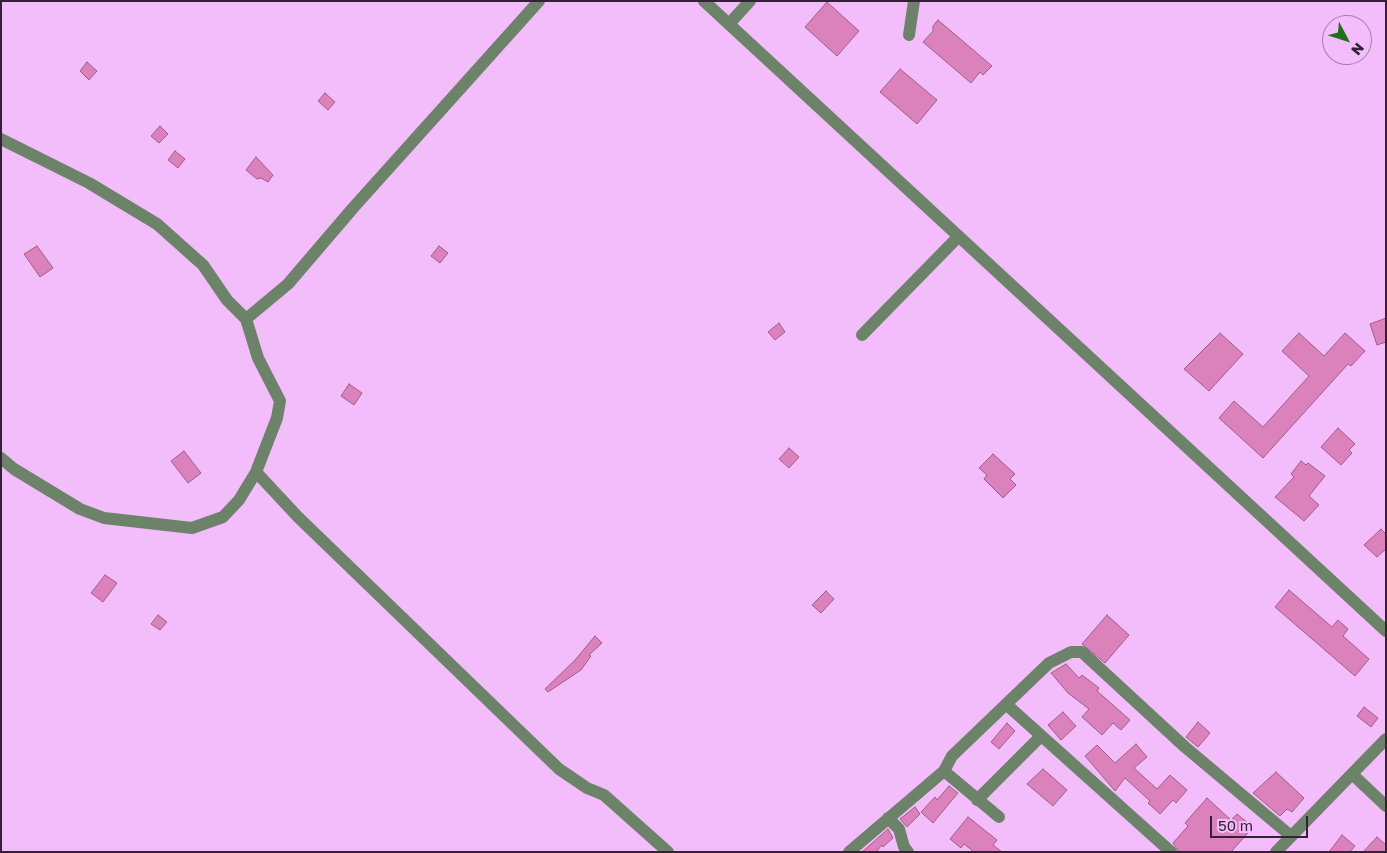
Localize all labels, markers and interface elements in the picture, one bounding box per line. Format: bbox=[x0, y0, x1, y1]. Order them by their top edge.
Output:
north arrow bbox=[1322, 15, 1372, 65]
text: N bbox=[1348, 40, 1368, 59]
scale bar bbox=[1212, 806, 1310, 838]
text: 50 m bbox=[1218, 816, 1253, 834]

